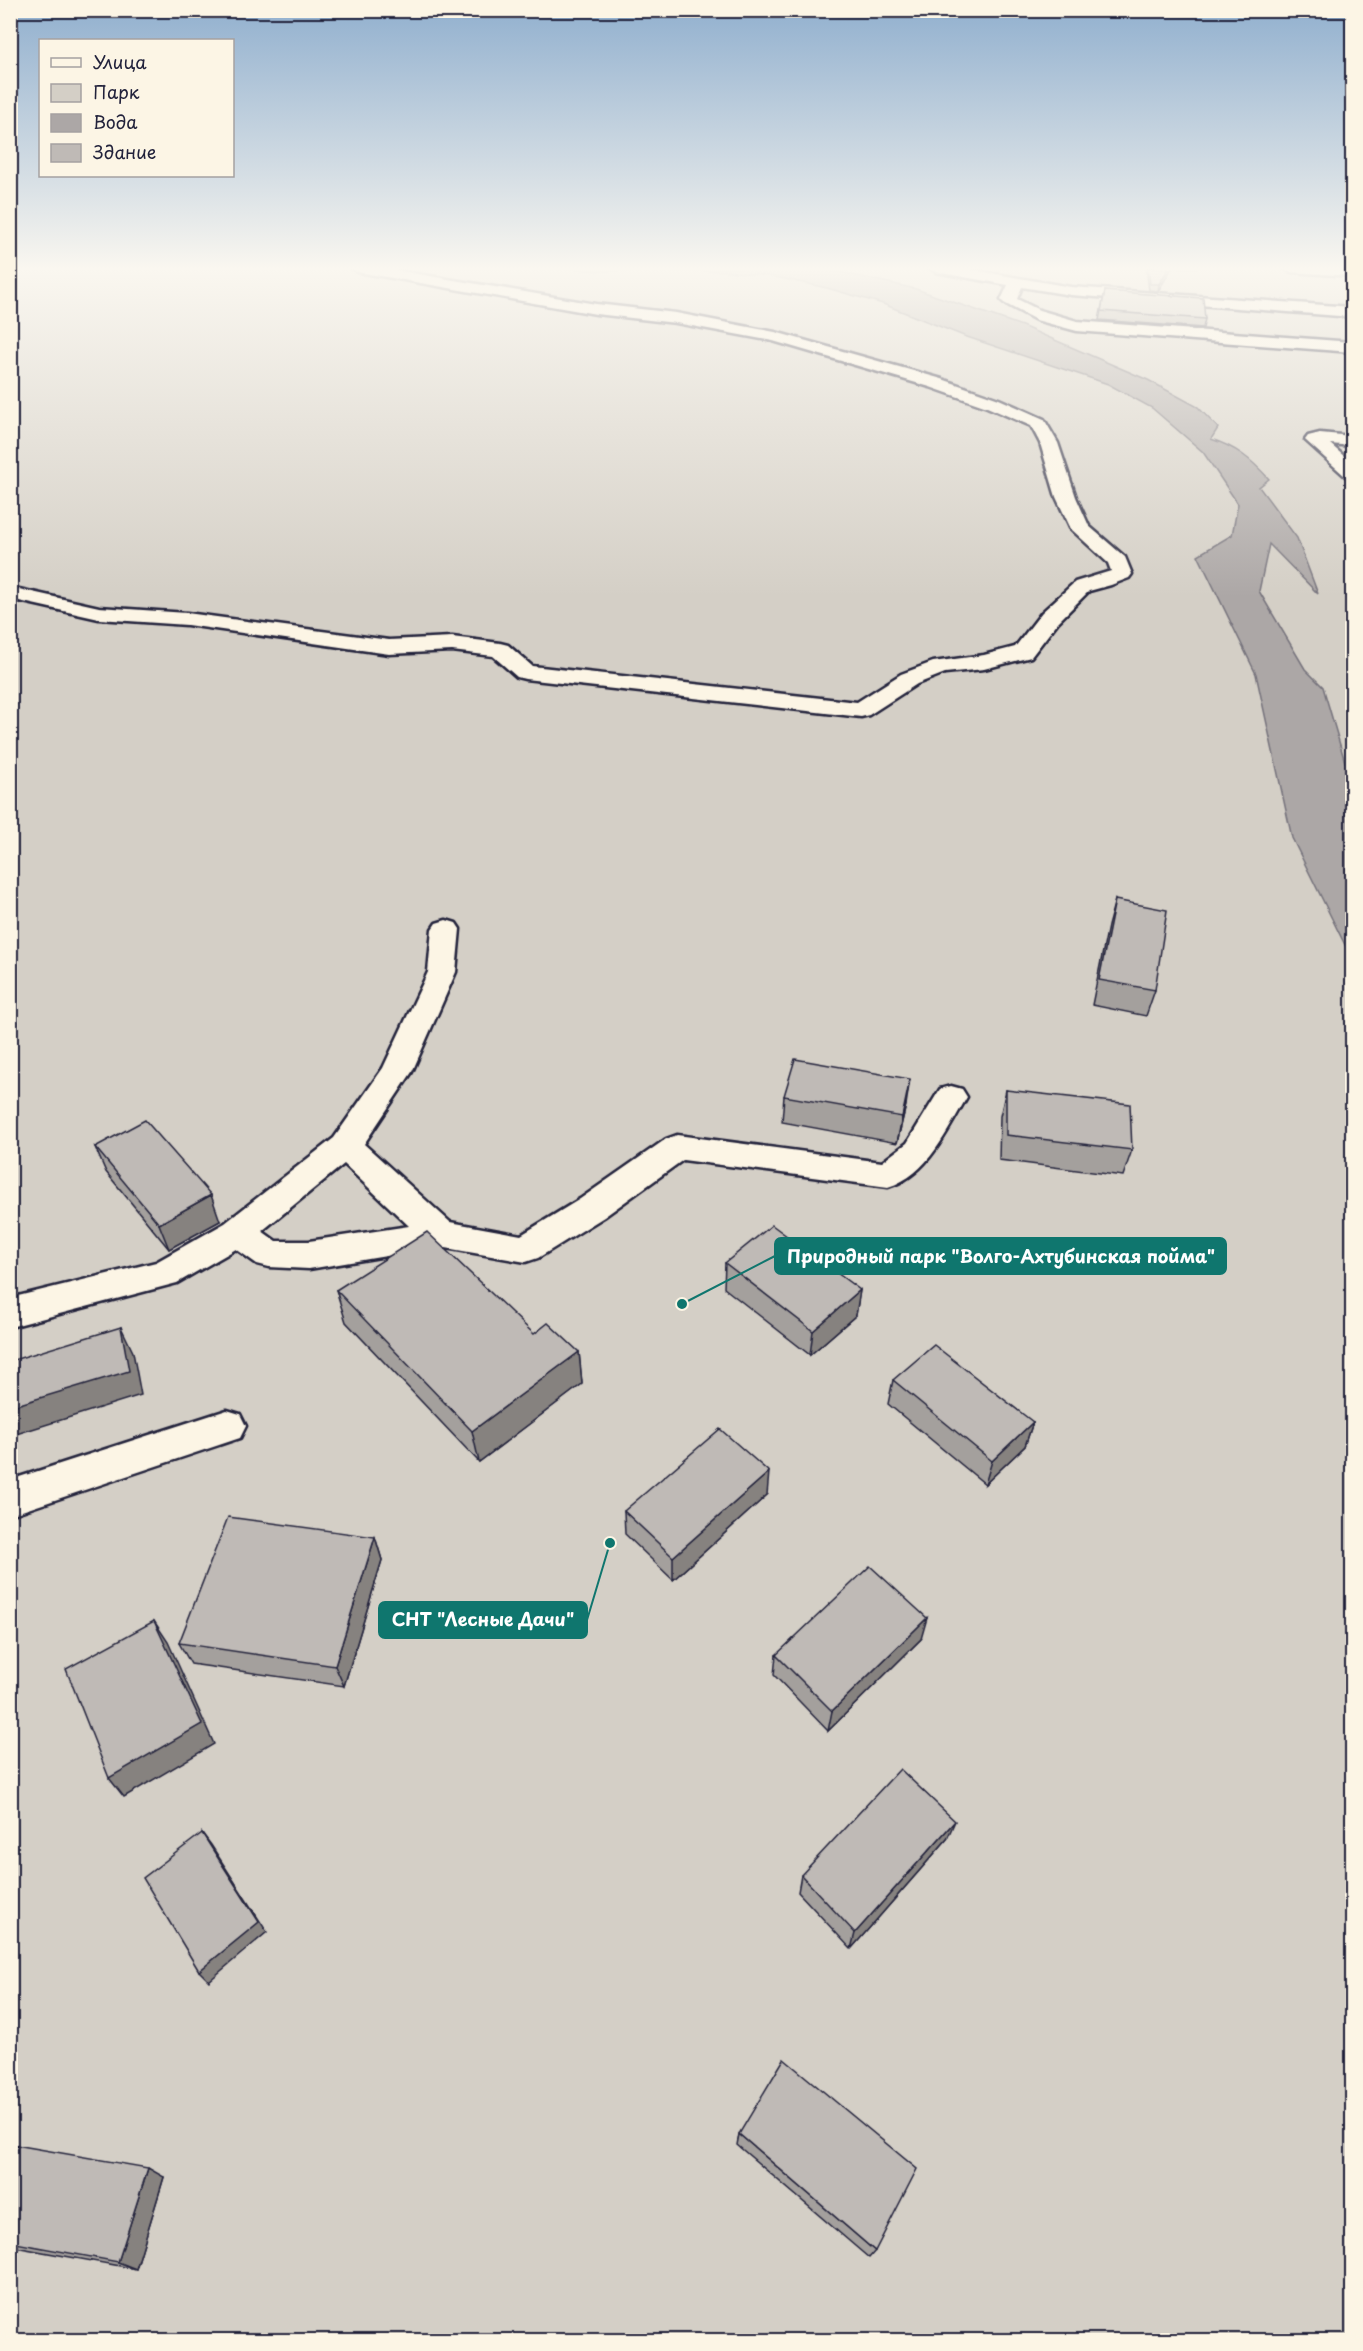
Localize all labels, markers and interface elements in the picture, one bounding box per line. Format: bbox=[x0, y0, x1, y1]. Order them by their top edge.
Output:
legend bbox=[39, 39, 234, 177]
text: Улица bbox=[93, 48, 147, 75]
text: Парк bbox=[93, 78, 140, 105]
text: Вода bbox=[93, 108, 138, 135]
text: Здание bbox=[93, 138, 156, 165]
callout: Природный парк "Волго-Ахтубинская пойма" bbox=[775, 1238, 1226, 1274]
text: Природный парк "Волго-Ахтубинская пойма" bbox=[787, 1242, 1215, 1269]
callout: СНТ "Лесные Дачи" bbox=[379, 1602, 587, 1638]
text: СНТ "Лесные Дачи" bbox=[392, 1605, 574, 1632]

